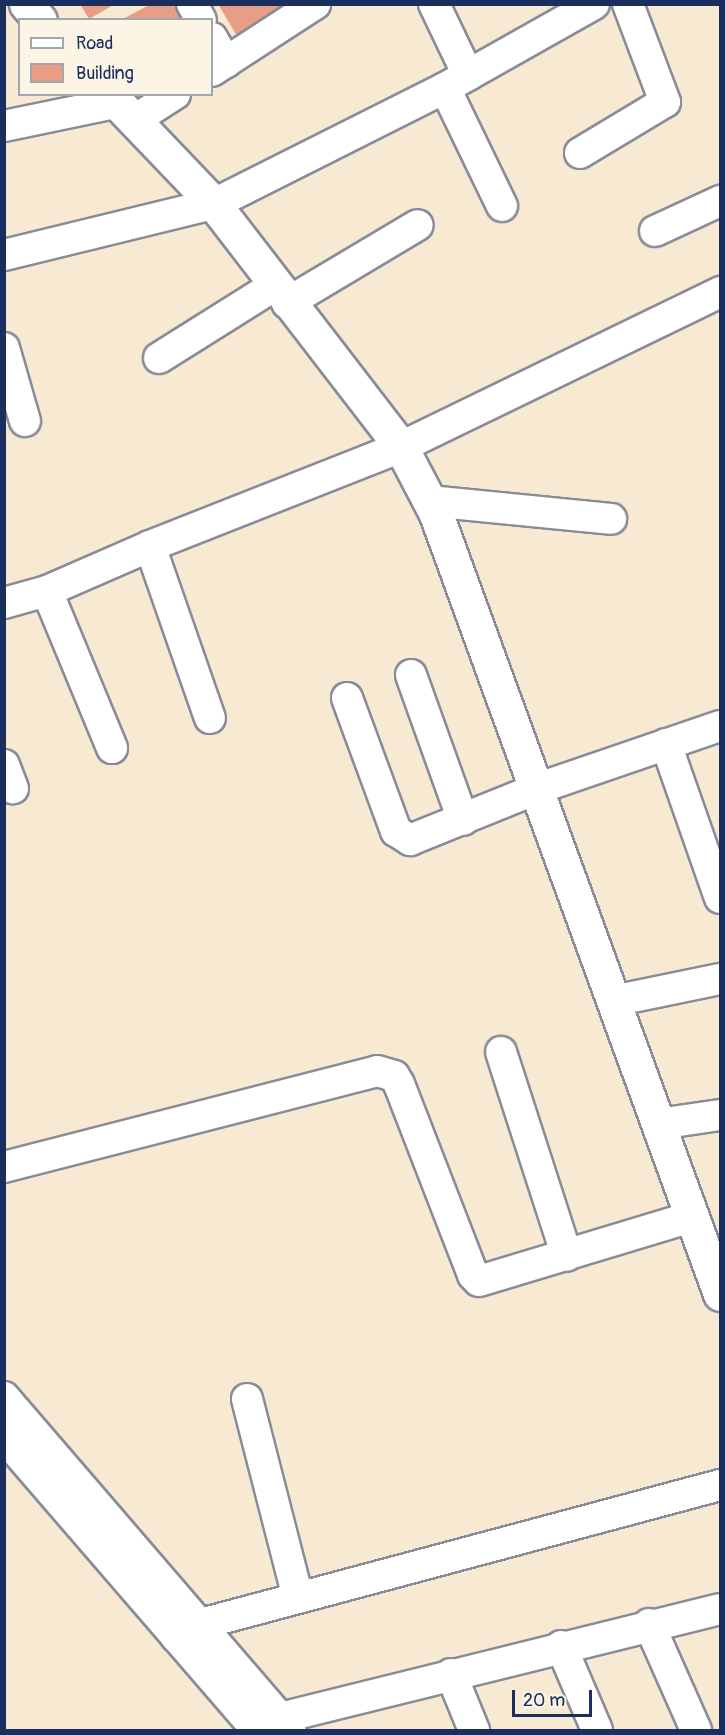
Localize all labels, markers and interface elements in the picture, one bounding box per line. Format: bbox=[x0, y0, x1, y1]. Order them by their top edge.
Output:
legend bbox=[18, 18, 213, 96]
text: Road bbox=[76, 32, 113, 55]
text: Building bbox=[76, 62, 134, 85]
scale bar bbox=[515, 1678, 594, 1716]
text: 20 m bbox=[523, 1689, 565, 1712]

